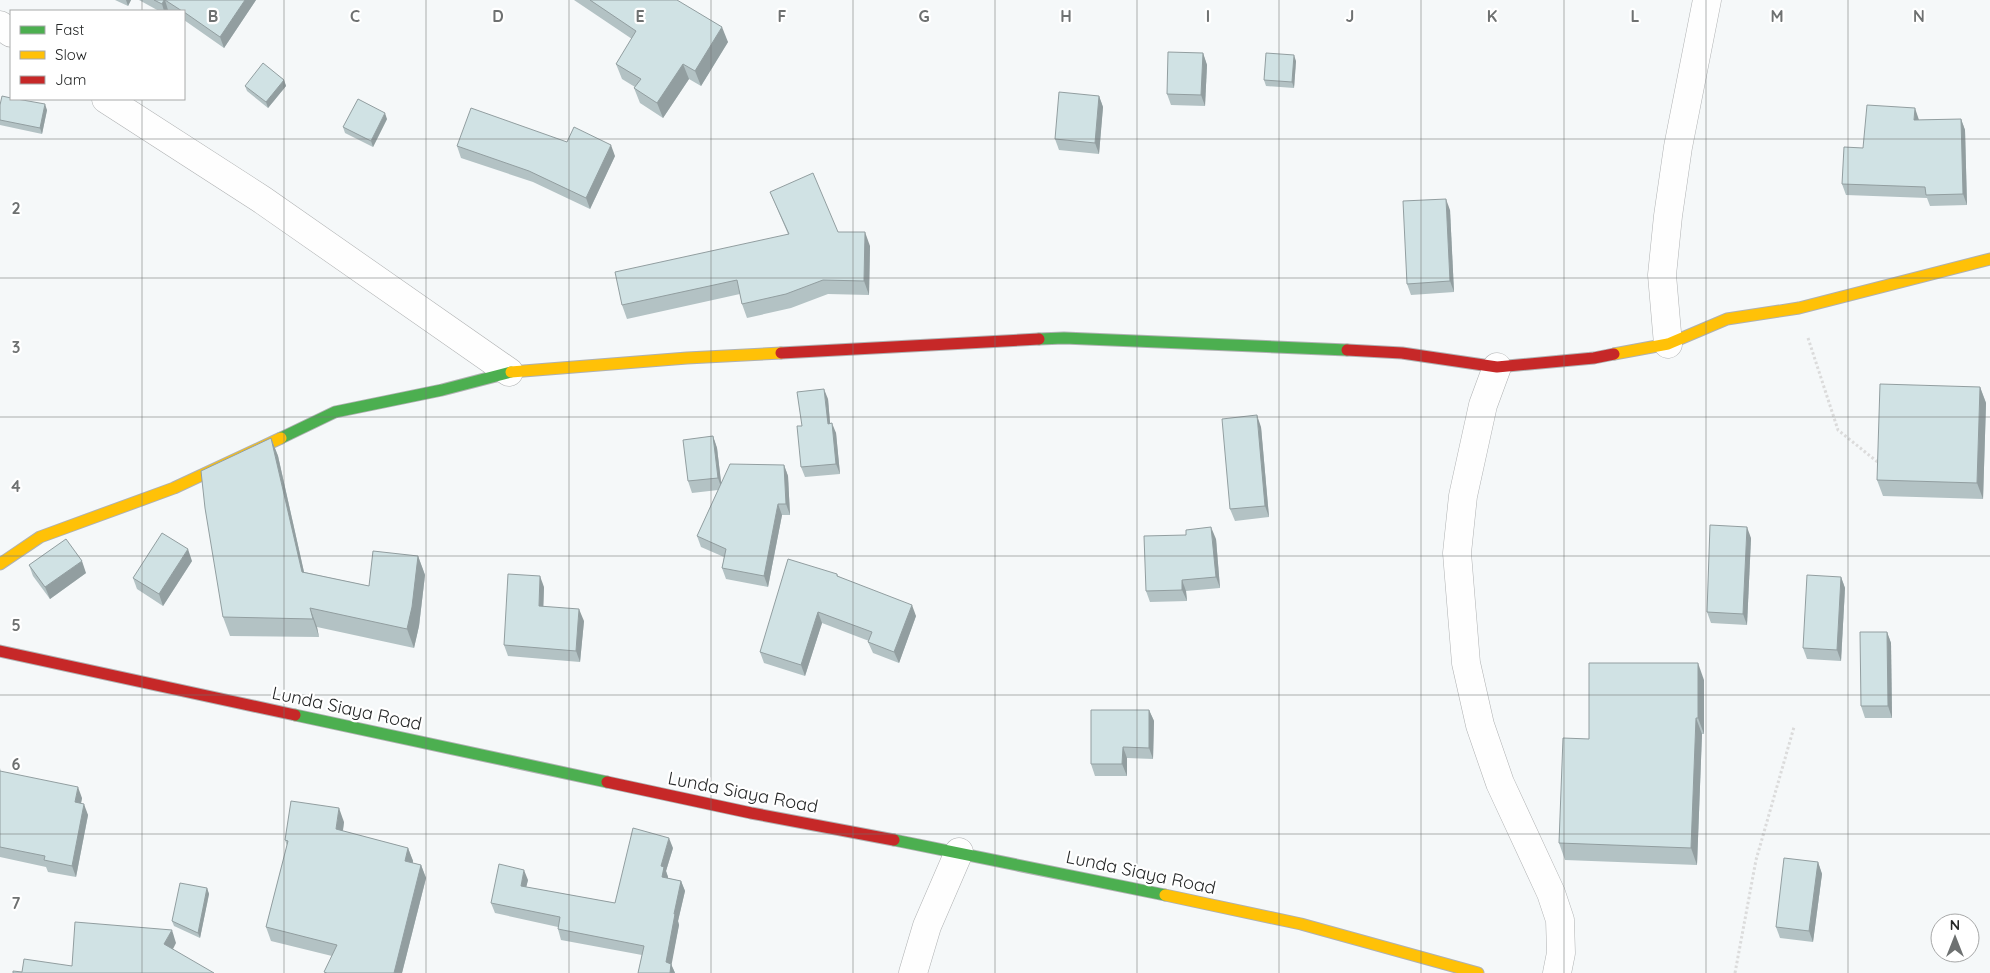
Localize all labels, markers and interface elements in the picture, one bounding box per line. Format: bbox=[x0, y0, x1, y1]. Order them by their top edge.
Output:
text: B bbox=[208, 6, 218, 26]
text: C bbox=[350, 6, 360, 26]
text: D bbox=[492, 6, 504, 26]
text: E bbox=[635, 6, 645, 26]
text: F bbox=[778, 6, 787, 26]
text: G bbox=[918, 6, 930, 26]
text: H bbox=[1060, 6, 1072, 26]
text: I bbox=[1206, 6, 1210, 26]
text: J bbox=[1346, 6, 1354, 26]
text: K bbox=[1487, 6, 1497, 26]
text: L bbox=[1631, 6, 1640, 26]
text: M bbox=[1770, 6, 1784, 26]
text: N bbox=[1913, 6, 1925, 26]
legend bbox=[10, 10, 185, 100]
text: Fast bbox=[55, 20, 84, 39]
text: Slow bbox=[55, 45, 87, 64]
text: Jam bbox=[55, 70, 86, 89]
text: 2 bbox=[11, 198, 21, 218]
text: 3 bbox=[12, 337, 20, 357]
text: 4 bbox=[11, 476, 21, 496]
text: 5 bbox=[11, 615, 21, 635]
street label: Lunda Siaya Road bbox=[270, 681, 424, 735]
text: 6 bbox=[12, 754, 21, 774]
street label: Lunda Siaya Road bbox=[666, 766, 820, 818]
street label: Lunda Siaya Road bbox=[1064, 845, 1218, 899]
text: 7 bbox=[12, 893, 21, 913]
north arrow bbox=[1930, 913, 1980, 963]
text: N bbox=[1950, 916, 1960, 934]

